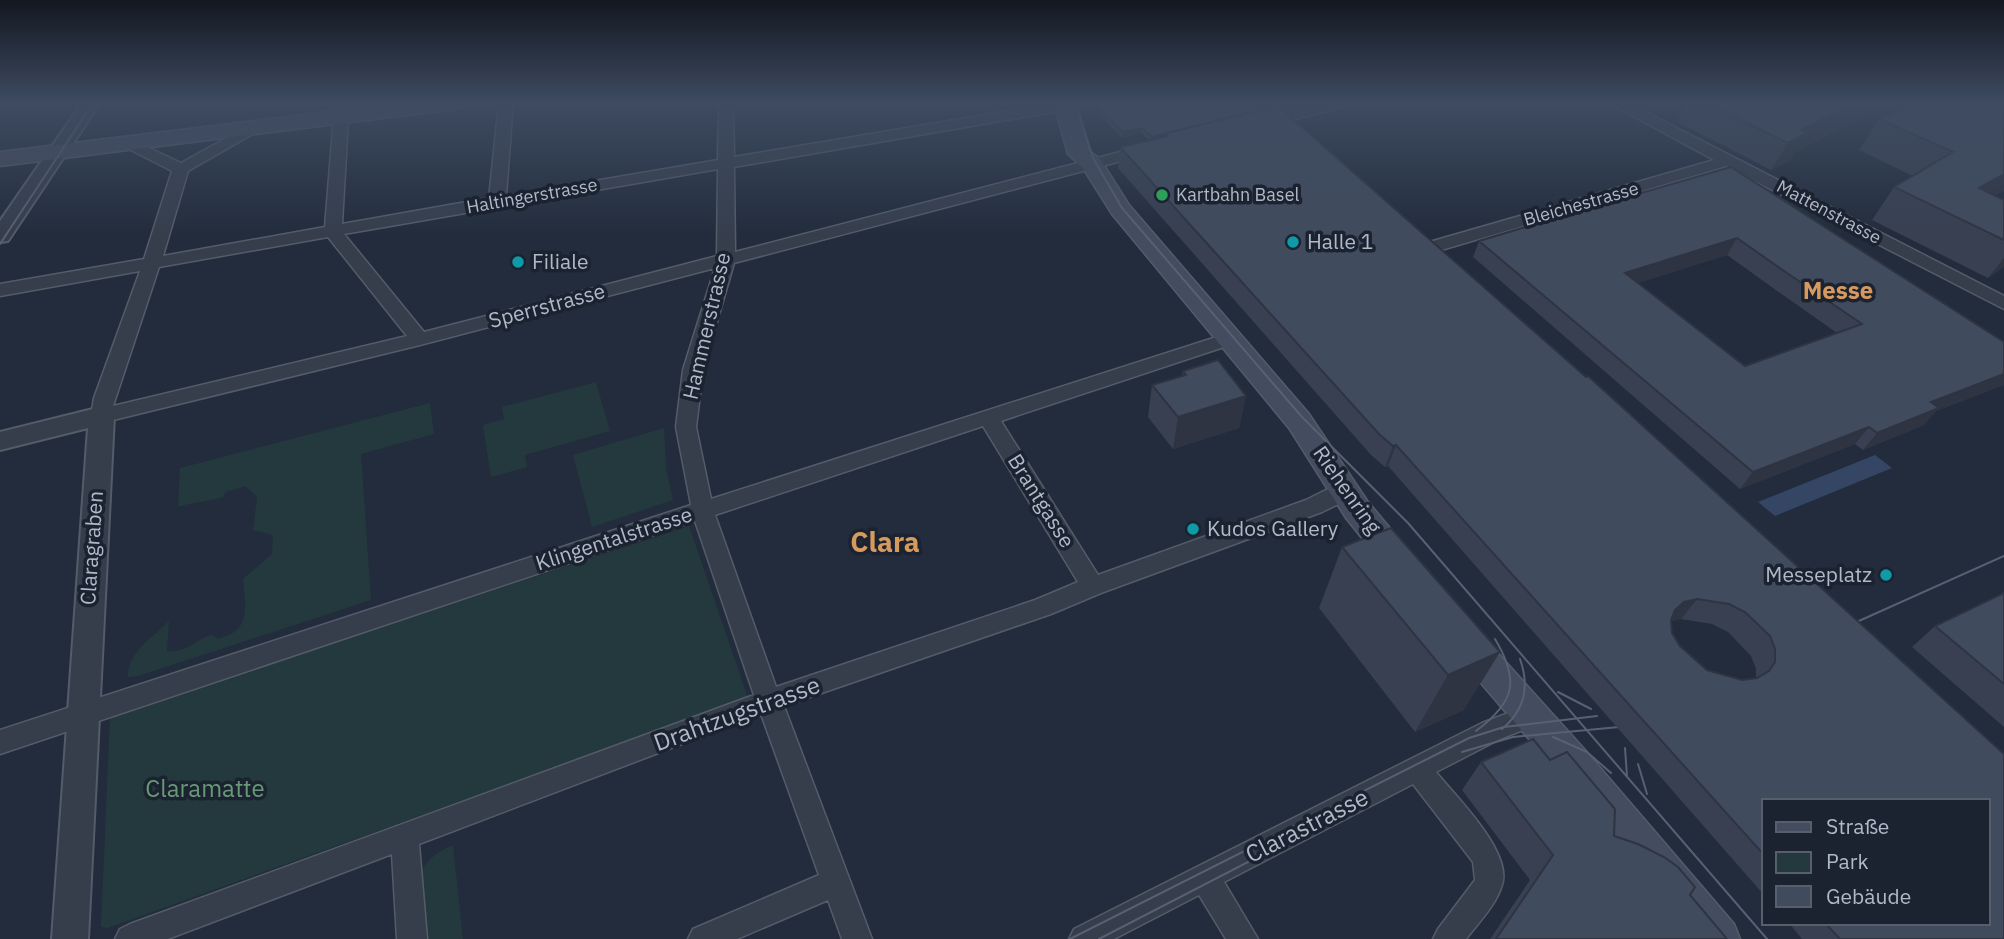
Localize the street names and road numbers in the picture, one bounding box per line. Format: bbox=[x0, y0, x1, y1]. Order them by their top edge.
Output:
street label: Haltingerstrasse bbox=[465, 173, 599, 218]
street label: Mattenstrasse bbox=[1773, 174, 1886, 249]
street label: Bleichestrasse bbox=[1521, 176, 1641, 231]
street label: Hammerstrasse bbox=[676, 249, 737, 402]
street label: Sperrstrasse bbox=[485, 276, 608, 334]
street label: Riehenring bbox=[1307, 440, 1388, 539]
street label: Brantgasse bbox=[1002, 448, 1082, 553]
street label: Claragraben bbox=[73, 490, 109, 606]
street label: Klingentalstrasse bbox=[532, 500, 696, 577]
street label: Drahtzugstrasse bbox=[649, 668, 824, 758]
street label: Clarastrasse bbox=[1240, 781, 1373, 870]

